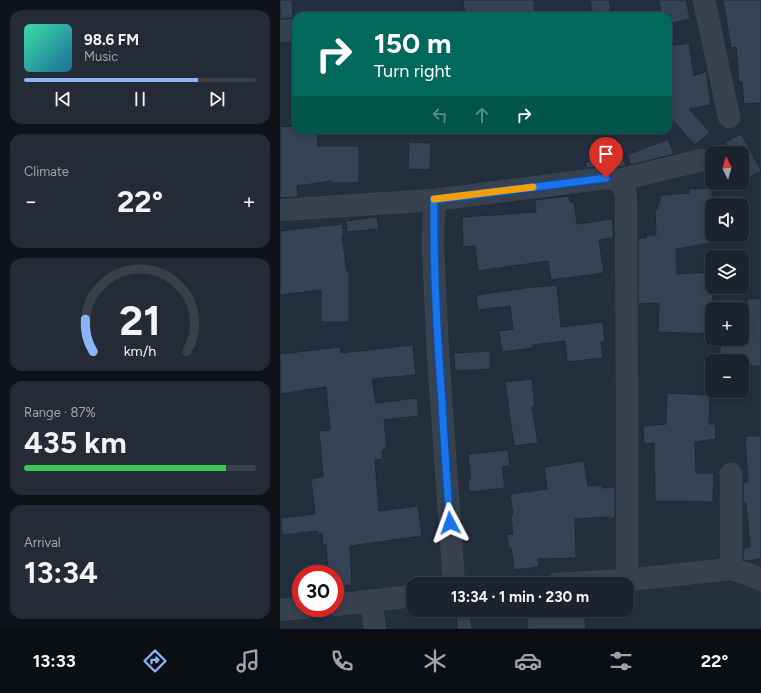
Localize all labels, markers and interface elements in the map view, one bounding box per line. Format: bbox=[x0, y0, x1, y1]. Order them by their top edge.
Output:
text: 150 m bbox=[374, 26, 451, 60]
icon: right bbox=[308, 28, 360, 80]
text: 98.6 FM bbox=[84, 31, 139, 49]
text: Music bbox=[84, 49, 118, 64]
text: Turn right bbox=[374, 60, 451, 82]
icon: previous bbox=[52, 88, 74, 110]
icon: pause bbox=[129, 88, 151, 110]
icon: next bbox=[206, 88, 228, 110]
icon: left bbox=[429, 104, 451, 126]
icon: ahead bbox=[471, 104, 493, 126]
icon: right bbox=[513, 104, 535, 126]
pin bbox=[589, 137, 623, 178]
icon: arrive bbox=[595, 143, 617, 165]
north arrow bbox=[705, 146, 749, 190]
map controls bbox=[705, 146, 749, 398]
text: Climate bbox=[24, 164, 69, 179]
text: 22° bbox=[117, 183, 163, 220]
text: − bbox=[24, 188, 38, 215]
text: + bbox=[242, 188, 256, 215]
button: sound bbox=[705, 198, 749, 242]
button: layers bbox=[705, 250, 749, 294]
text: 21 bbox=[119, 295, 161, 345]
button: + bbox=[705, 302, 749, 346]
text: km/h bbox=[124, 342, 156, 360]
button: − bbox=[705, 354, 749, 398]
text: Range · 87% bbox=[24, 405, 96, 420]
text: 435 km bbox=[24, 424, 127, 461]
position arrow bbox=[429, 502, 471, 544]
text: Arrival bbox=[24, 535, 61, 550]
text: 13:34 bbox=[24, 554, 98, 591]
speed limit sign: 30 bbox=[292, 565, 344, 617]
text: 13:34 · 1 min · 230 m bbox=[451, 588, 589, 606]
icon: directions bbox=[141, 647, 169, 675]
icon: music bbox=[234, 647, 262, 675]
icon: phone bbox=[328, 647, 356, 675]
icon: climate bbox=[421, 647, 449, 675]
icon: car bbox=[514, 647, 542, 675]
icon: filters bbox=[607, 647, 635, 675]
text: 13:33 bbox=[33, 650, 76, 672]
text: 22° bbox=[701, 650, 728, 672]

